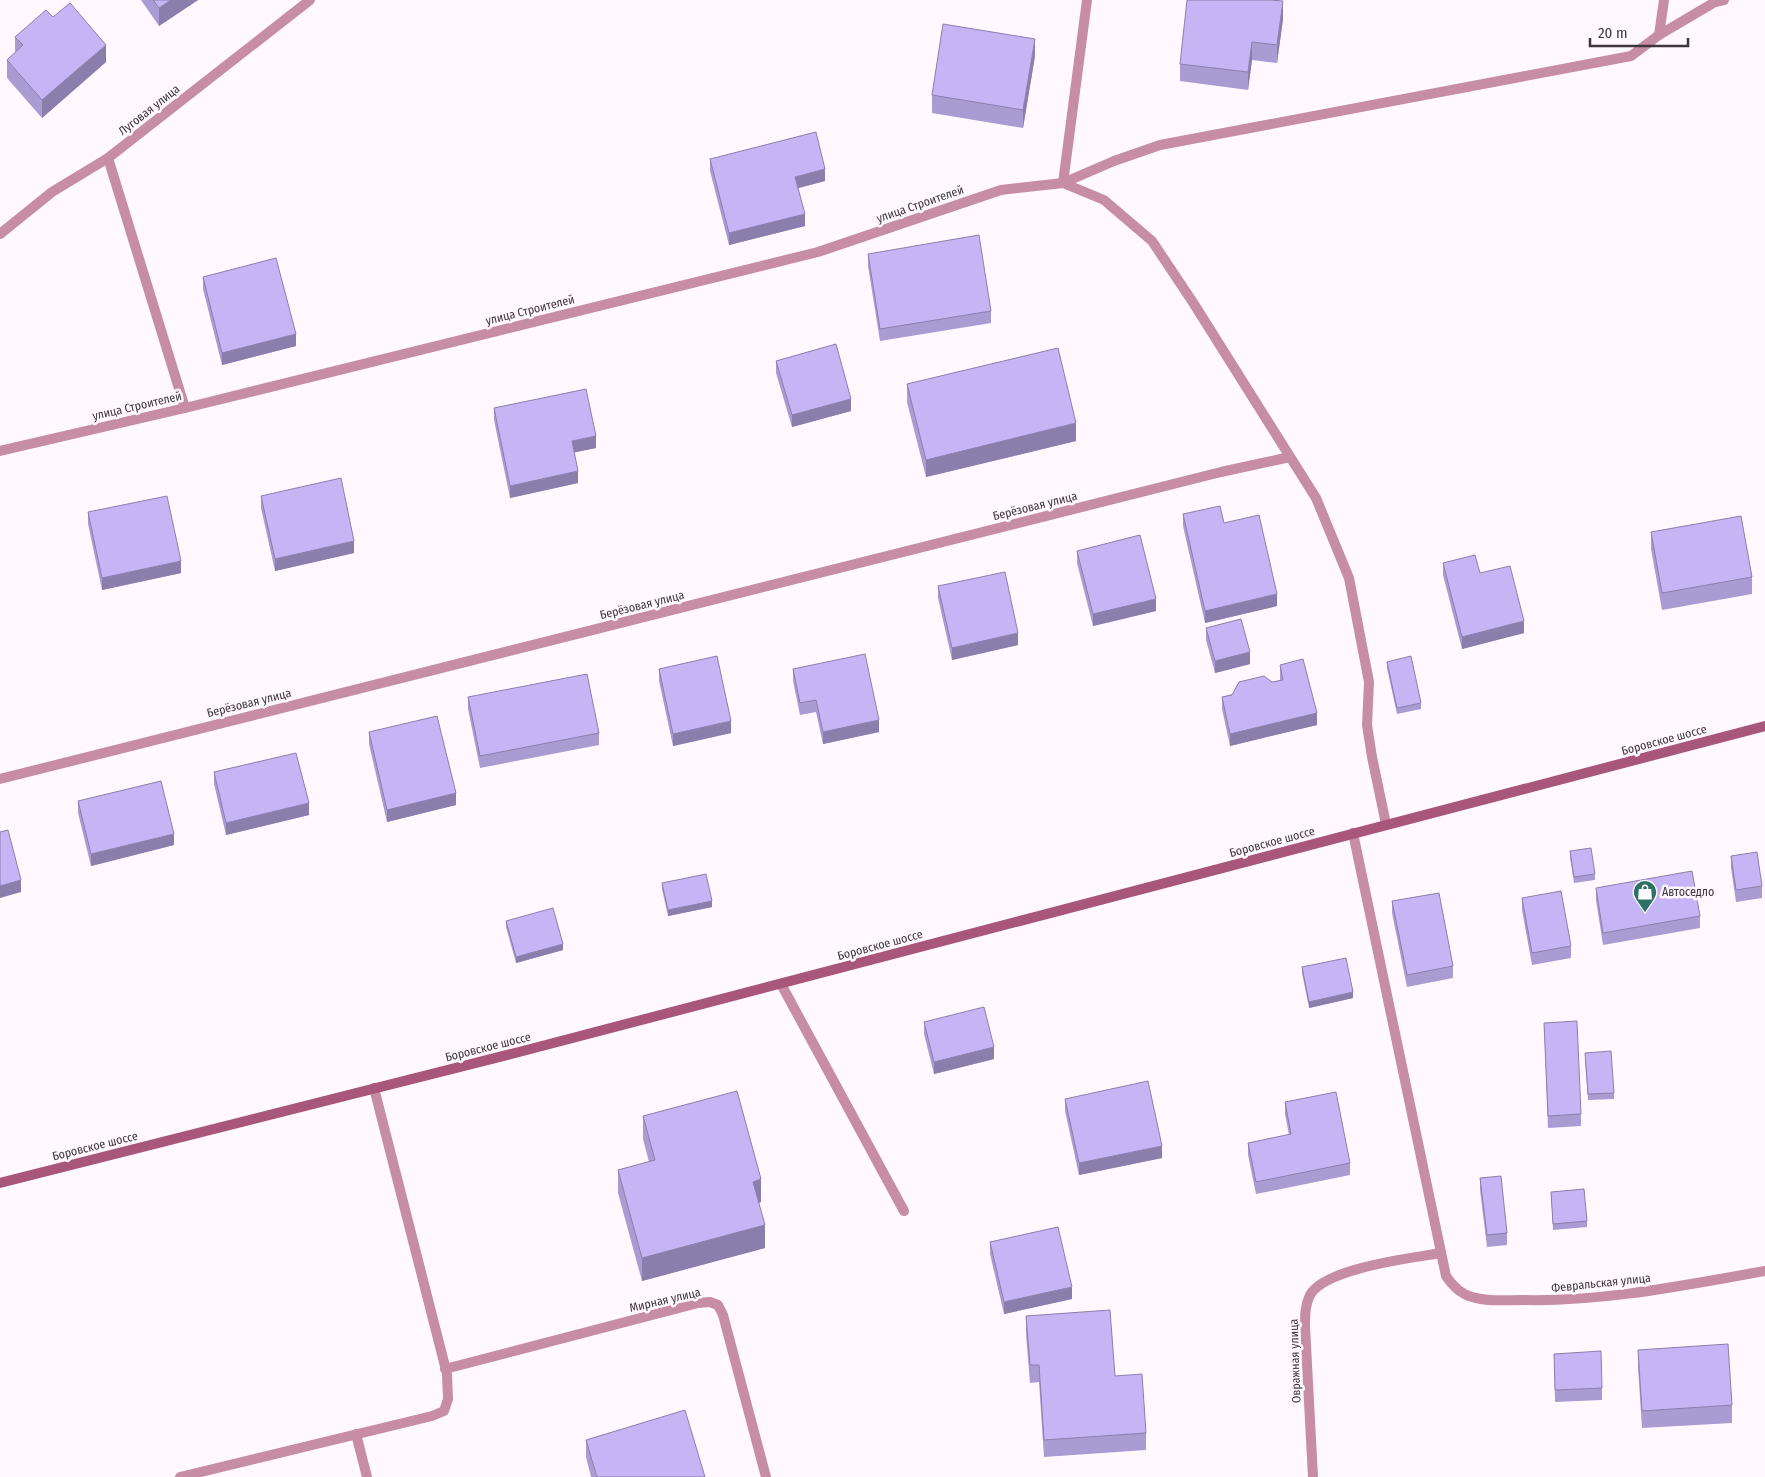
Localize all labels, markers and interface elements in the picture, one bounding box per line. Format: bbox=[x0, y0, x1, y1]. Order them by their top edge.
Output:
scale bar bbox=[1590, 15, 1688, 47]
text: 20 m bbox=[1598, 24, 1628, 42]
street label: Луговая улица bbox=[116, 82, 182, 138]
street label: улица Строителей bbox=[875, 183, 965, 225]
street label: улица Строителей bbox=[484, 292, 576, 328]
street label: улица Строителей bbox=[91, 389, 183, 423]
street label: Берёзовая улица bbox=[991, 489, 1079, 523]
street label: Берёзовая улица bbox=[598, 588, 686, 622]
street label: Берёзовая улица bbox=[205, 686, 293, 720]
street label: Боровское шоссе bbox=[1620, 722, 1708, 758]
street label: Боровское шоссе bbox=[1228, 824, 1316, 860]
shop icon: Автоседло bbox=[1632, 879, 1658, 913]
place label: Автоседло bbox=[1662, 885, 1714, 899]
street label: Боровское шоссе bbox=[836, 927, 924, 963]
street label: Боровское шоссе bbox=[444, 1030, 532, 1064]
street label: Боровское шоссе bbox=[51, 1129, 139, 1163]
street label: Февральская улица bbox=[1551, 1271, 1652, 1295]
street label: Мирная улица bbox=[628, 1285, 702, 1315]
street label: Овражная улица bbox=[1287, 1318, 1303, 1403]

